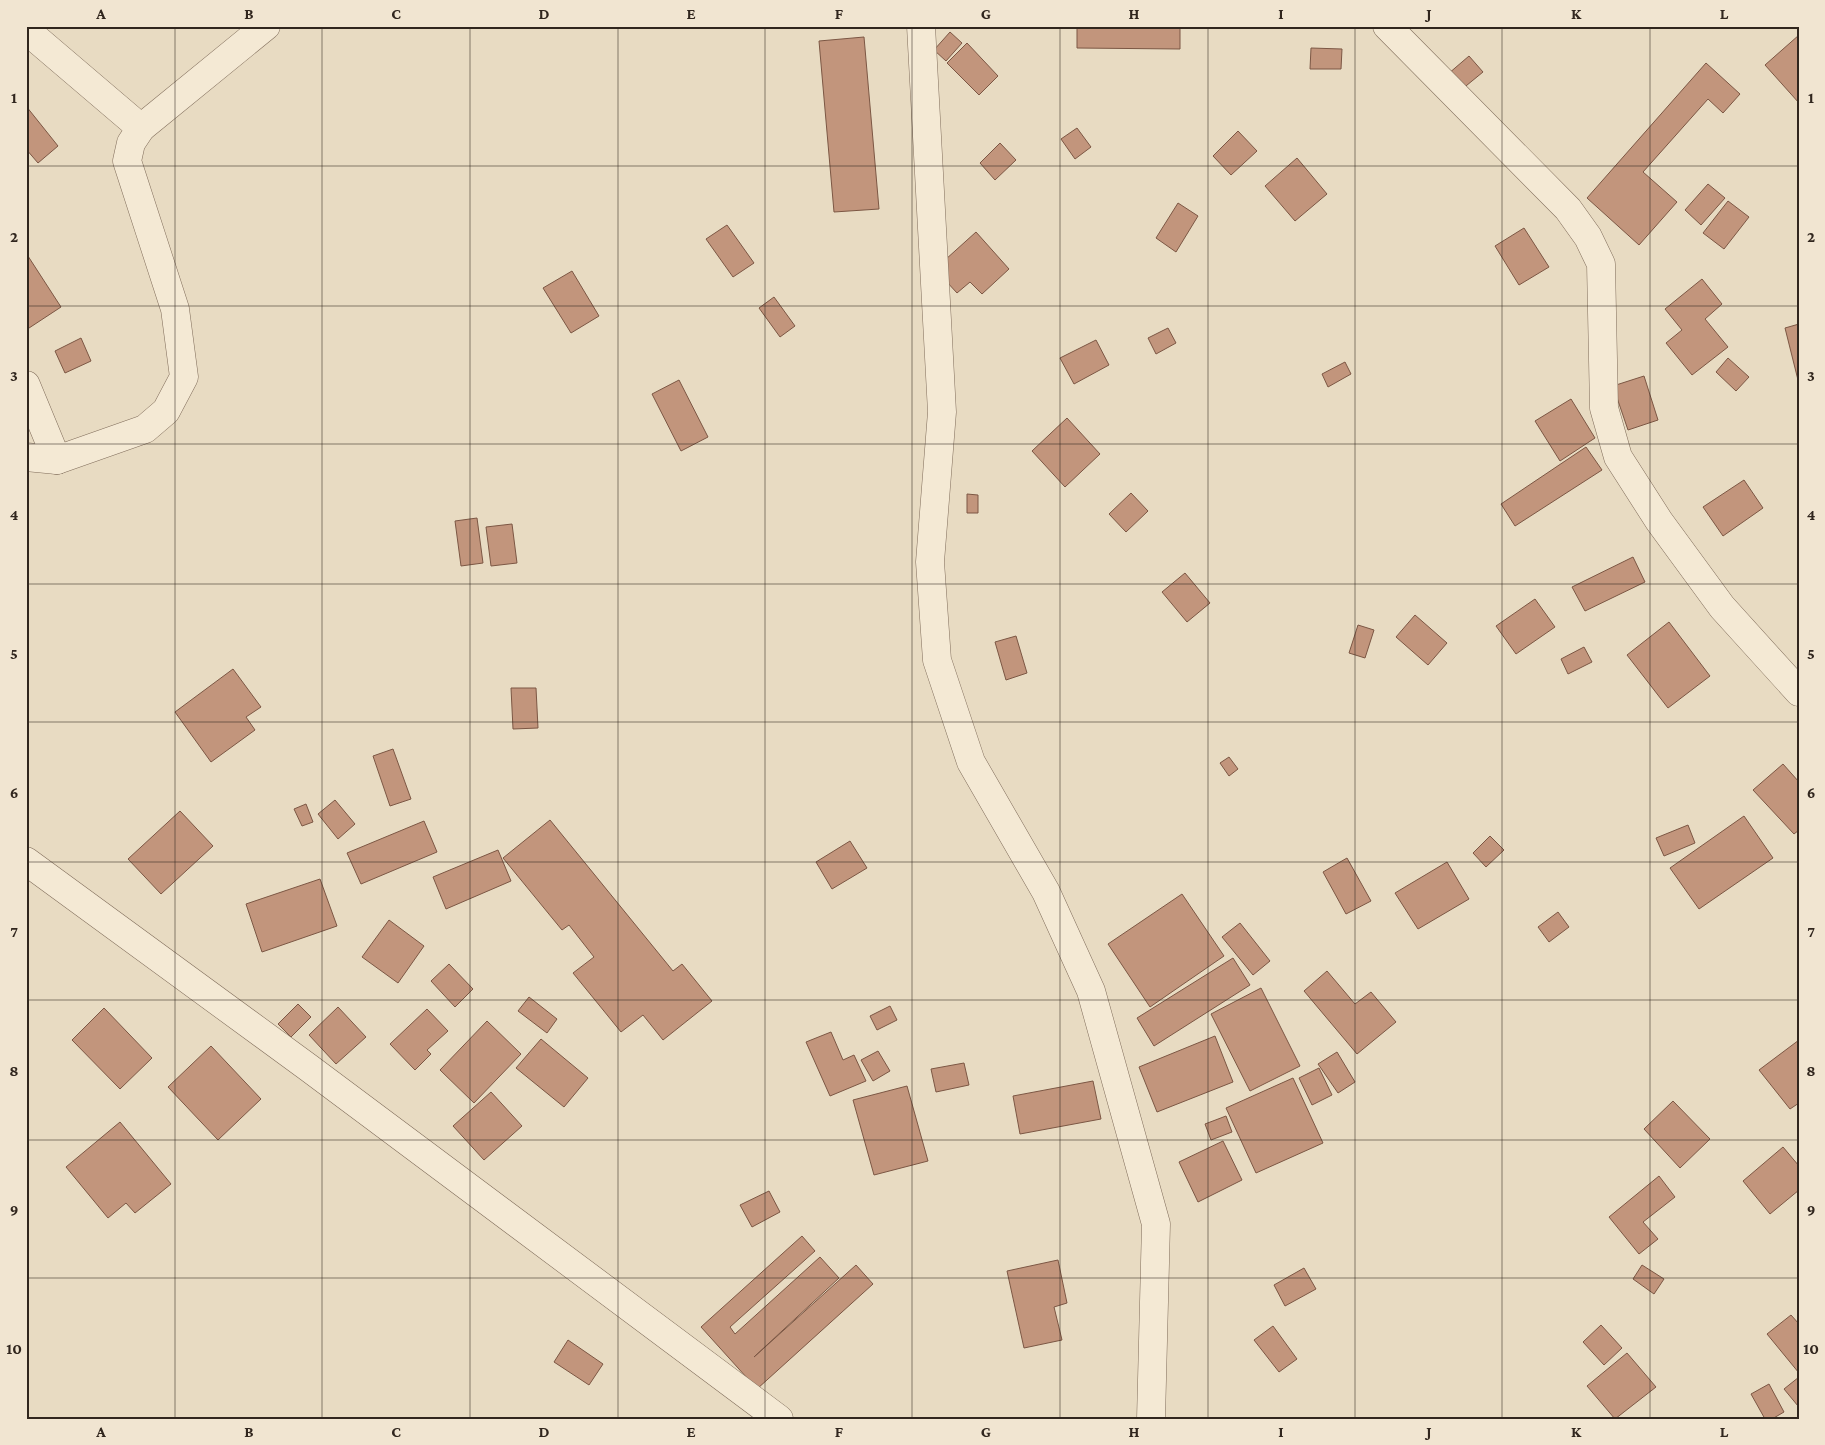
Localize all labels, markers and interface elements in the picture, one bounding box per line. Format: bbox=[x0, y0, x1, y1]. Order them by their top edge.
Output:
text: A bbox=[95, 5, 106, 22]
text: B bbox=[244, 5, 254, 22]
text: C bbox=[391, 5, 401, 22]
text: D bbox=[538, 5, 550, 22]
text: E bbox=[686, 5, 696, 22]
text: F bbox=[835, 5, 844, 22]
text: G bbox=[981, 5, 991, 22]
text: H bbox=[1129, 5, 1140, 22]
text: I bbox=[1278, 5, 1284, 22]
text: J bbox=[1424, 5, 1432, 22]
text: K bbox=[1571, 5, 1582, 22]
text: L bbox=[1720, 5, 1729, 22]
text: 1 bbox=[11, 89, 17, 106]
text: 1 bbox=[1808, 89, 1814, 106]
text: 2 bbox=[10, 228, 18, 245]
text: 2 bbox=[1807, 228, 1815, 245]
text: 3 bbox=[10, 367, 18, 384]
text: 3 bbox=[1807, 367, 1815, 384]
text: 4 bbox=[10, 506, 19, 523]
text: 4 bbox=[1807, 506, 1816, 523]
text: 5 bbox=[10, 645, 18, 662]
text: 5 bbox=[1807, 645, 1815, 662]
text: 6 bbox=[10, 784, 18, 801]
text: 6 bbox=[1807, 784, 1815, 801]
text: 7 bbox=[10, 923, 18, 940]
text: 7 bbox=[1807, 923, 1815, 940]
text: 8 bbox=[9, 1062, 19, 1079]
text: 8 bbox=[1806, 1062, 1816, 1079]
text: 9 bbox=[10, 1201, 18, 1218]
text: 9 bbox=[1807, 1201, 1815, 1218]
text: 10 bbox=[6, 1340, 22, 1357]
text: 10 bbox=[1803, 1340, 1819, 1357]
text: A bbox=[95, 1423, 106, 1440]
text: B bbox=[244, 1423, 254, 1440]
text: C bbox=[391, 1423, 401, 1440]
text: D bbox=[538, 1423, 550, 1440]
text: E bbox=[686, 1423, 696, 1440]
text: F bbox=[835, 1423, 844, 1440]
text: G bbox=[981, 1423, 991, 1440]
text: H bbox=[1129, 1423, 1140, 1440]
text: I bbox=[1278, 1423, 1284, 1440]
text: J bbox=[1424, 1423, 1432, 1440]
text: K bbox=[1571, 1423, 1582, 1440]
text: L bbox=[1720, 1423, 1729, 1440]

